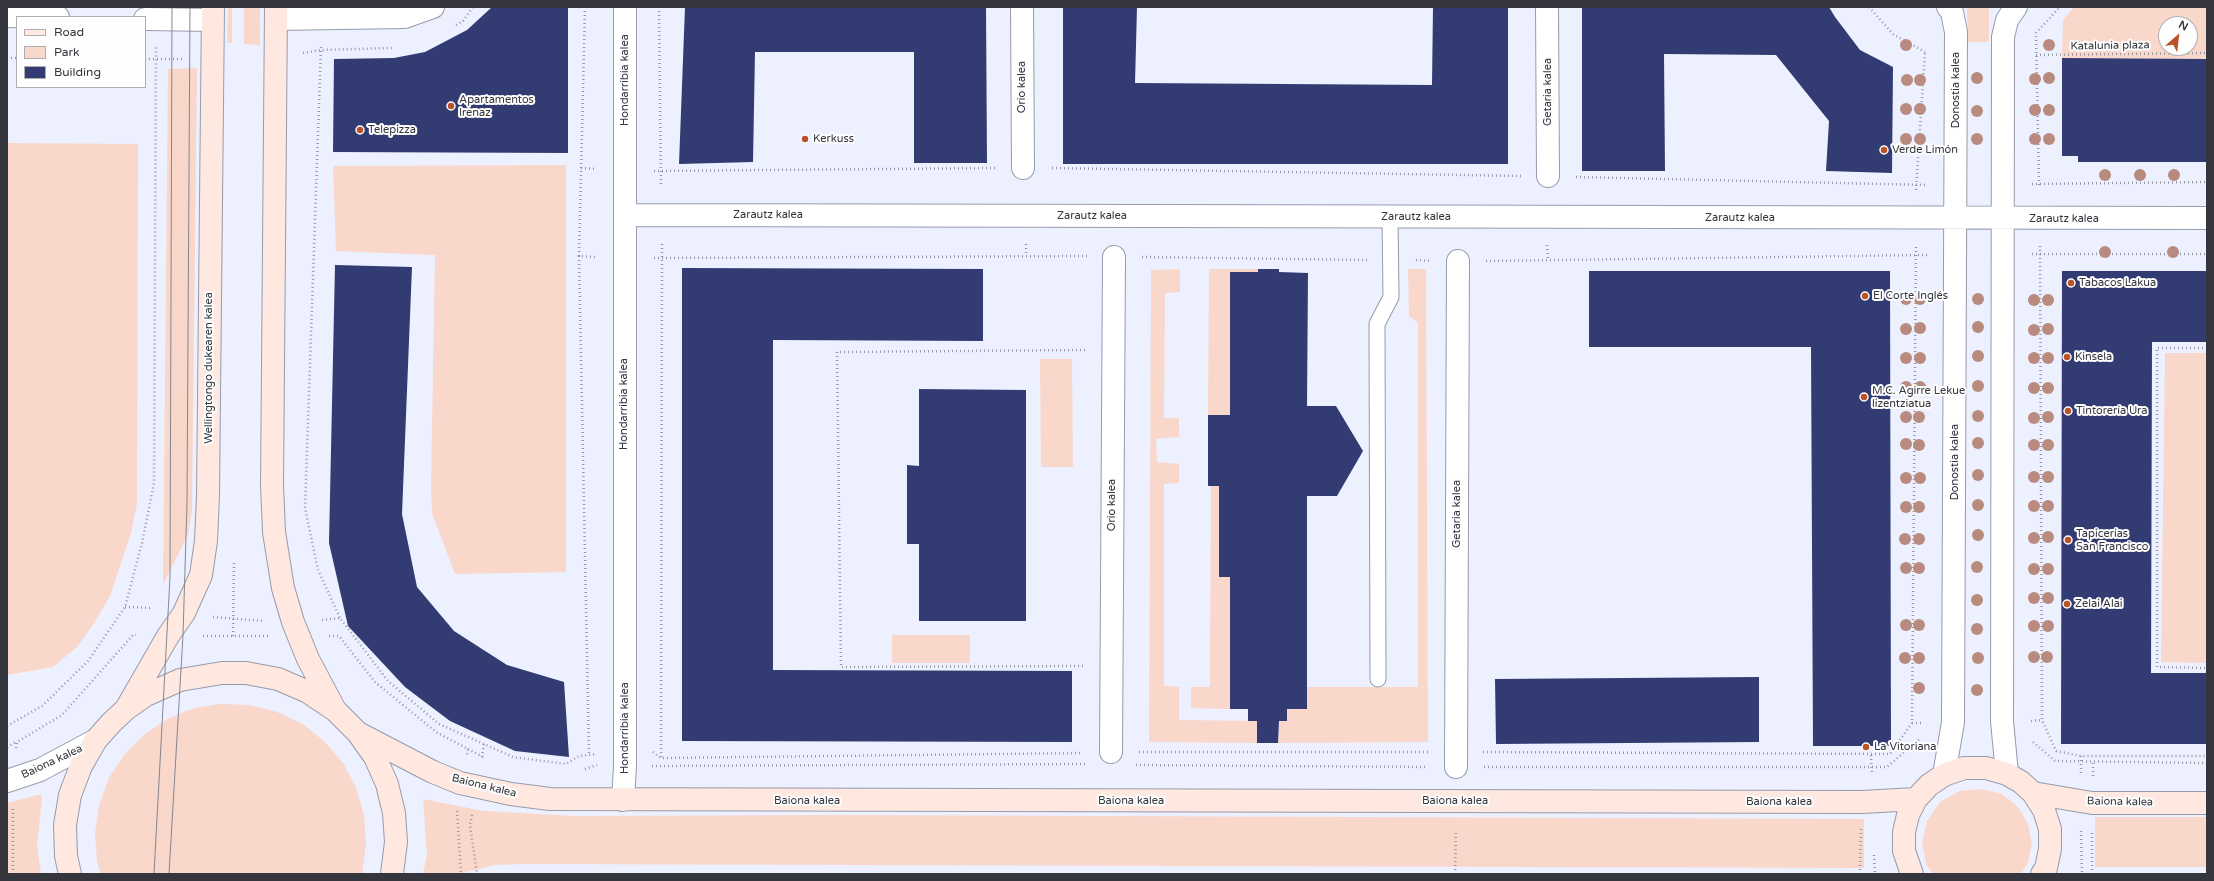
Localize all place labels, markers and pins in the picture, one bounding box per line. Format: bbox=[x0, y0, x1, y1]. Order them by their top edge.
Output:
place label: Apartamentos Irenaz bbox=[459, 93, 534, 119]
marker: Apartamentos Irenaz bbox=[446, 101, 456, 111]
place label: Telepizza bbox=[368, 123, 416, 137]
marker: Telepizza bbox=[355, 125, 365, 135]
place label: Kerkuss bbox=[813, 132, 854, 146]
marker: Kerkuss bbox=[800, 134, 810, 144]
place label: Verde Limón bbox=[1892, 143, 1958, 157]
marker: Verde Limón bbox=[1879, 145, 1889, 155]
place label: Tabacos Lakua bbox=[2079, 276, 2156, 290]
marker: Tabacos Lakua bbox=[2066, 278, 2076, 288]
place label: El Corte Inglés bbox=[1873, 289, 1948, 303]
marker: El Corte Inglés bbox=[1860, 291, 1870, 301]
place label: Kinsela bbox=[2075, 350, 2112, 364]
marker: Kinsela bbox=[2062, 352, 2072, 362]
place label: M.C. Agirre Lekue lizentziatua bbox=[1872, 384, 1965, 410]
marker: M.C. Agirre Lekue lizentziatua bbox=[1859, 392, 1869, 402]
place label: Tintorería Ura bbox=[2076, 404, 2148, 418]
marker: Tintorería Ura bbox=[2063, 406, 2073, 416]
place label: Tapicerías San Francisco bbox=[2076, 527, 2148, 553]
marker: Tapicerías San Francisco bbox=[2063, 535, 2073, 545]
place label: Zelai Alai bbox=[2075, 597, 2123, 611]
marker: Zelai Alai bbox=[2062, 599, 2072, 609]
place label: La Vitoriana bbox=[1874, 740, 1936, 754]
marker: La Vitoriana bbox=[1861, 742, 1871, 752]

